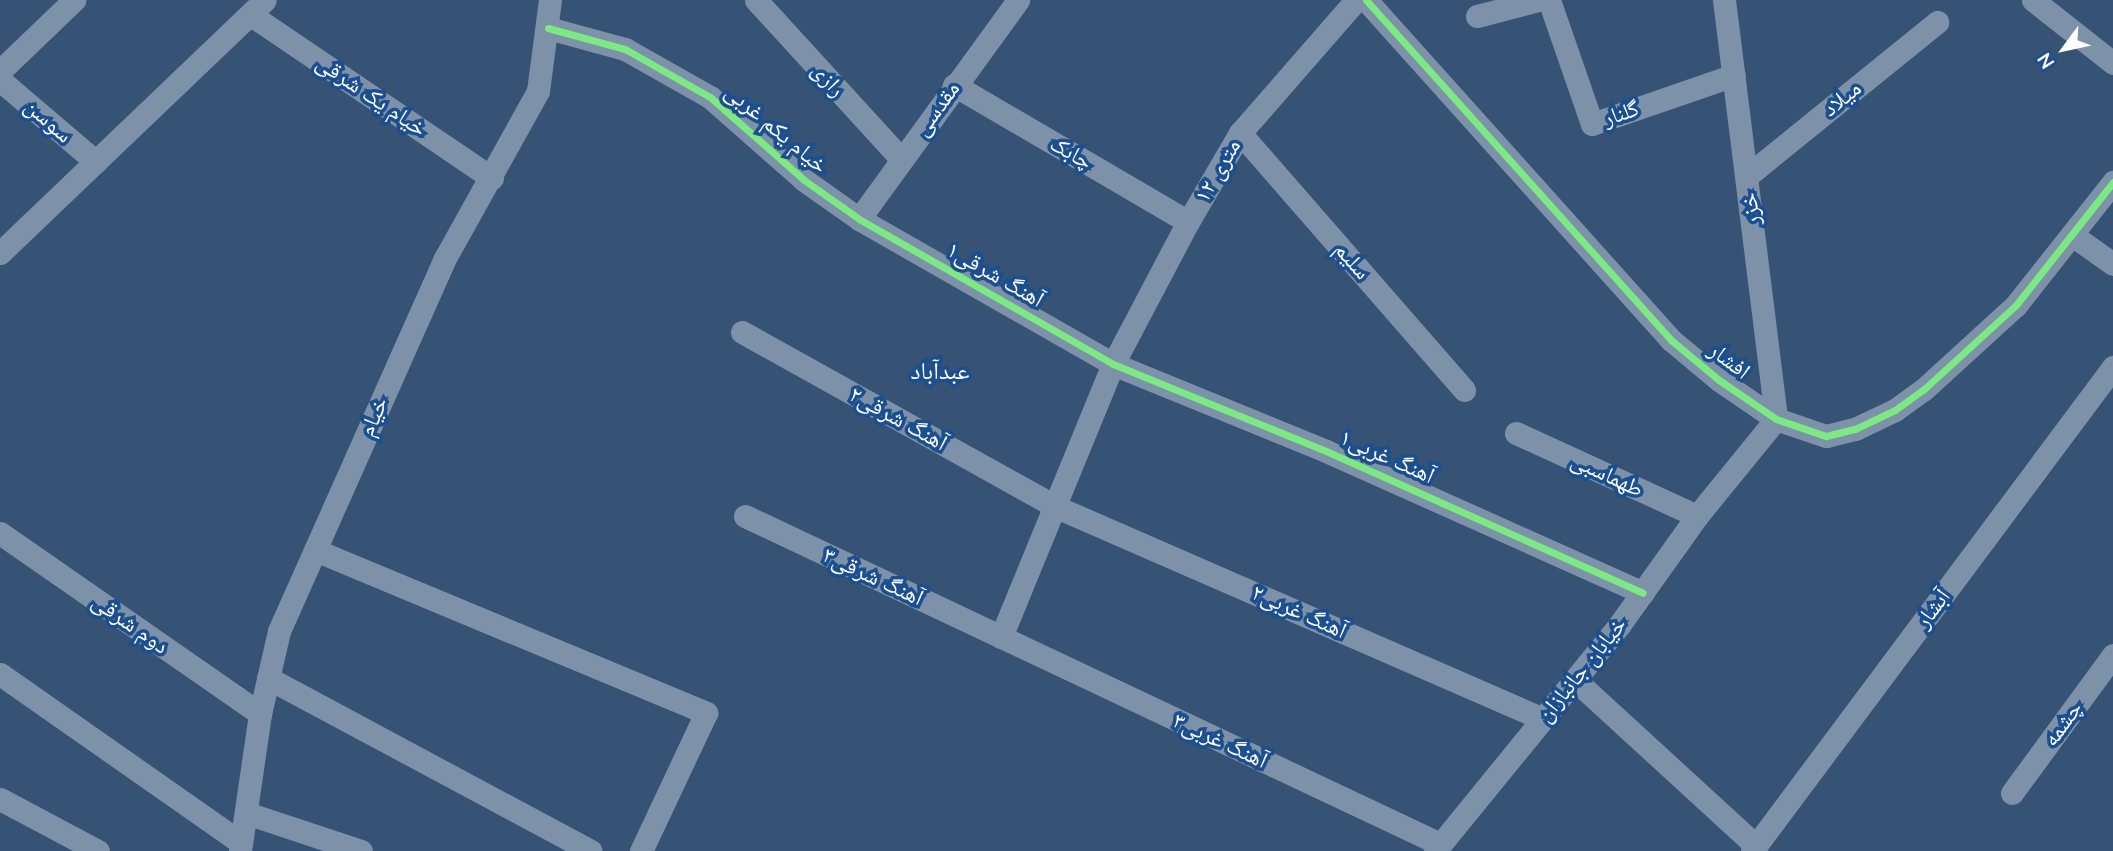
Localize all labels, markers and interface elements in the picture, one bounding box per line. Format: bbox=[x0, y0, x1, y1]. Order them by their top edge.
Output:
north arrow bbox=[2029, 14, 2099, 84]
text: N bbox=[2032, 47, 2061, 73]
street label: خیام یک شرقی bbox=[310, 49, 432, 143]
street label: رازی bbox=[805, 57, 851, 103]
street label: میلاد bbox=[1817, 75, 1867, 123]
street label: مقدسی bbox=[908, 76, 966, 142]
street label: خیام یکم غربی bbox=[719, 78, 833, 180]
street label: سوسن bbox=[18, 93, 78, 149]
street label: گلنار bbox=[1599, 95, 1643, 133]
street label: چابک bbox=[1045, 130, 1097, 176]
street label: ۱۲ متری bbox=[1189, 134, 1247, 208]
street label: خزر bbox=[1735, 191, 1767, 227]
street label: آهنگ شرقی۱ bbox=[941, 236, 1049, 314]
street label: سلیم bbox=[1328, 236, 1376, 286]
street label: افشار bbox=[1703, 336, 1755, 386]
district label: عبدآباد bbox=[911, 358, 969, 386]
street label: آهنگ شرقی۲ bbox=[844, 381, 952, 457]
street label: خیام bbox=[353, 393, 395, 441]
street label: آهنگ غربی۱ bbox=[1335, 424, 1439, 490]
street label: طهماسبی bbox=[1566, 446, 1648, 504]
street label: آهنگ شرقی۳ bbox=[818, 542, 928, 612]
street label: آهنگ غربی۲ bbox=[1247, 579, 1351, 645]
street label: آبشار bbox=[1909, 584, 1957, 634]
street label: دوم شرقی bbox=[86, 588, 174, 660]
street label: خیابان جانبازان bbox=[1531, 612, 1633, 728]
street label: چشمه bbox=[2037, 696, 2089, 752]
street label: آهنگ غربی۳ bbox=[1168, 707, 1272, 775]

